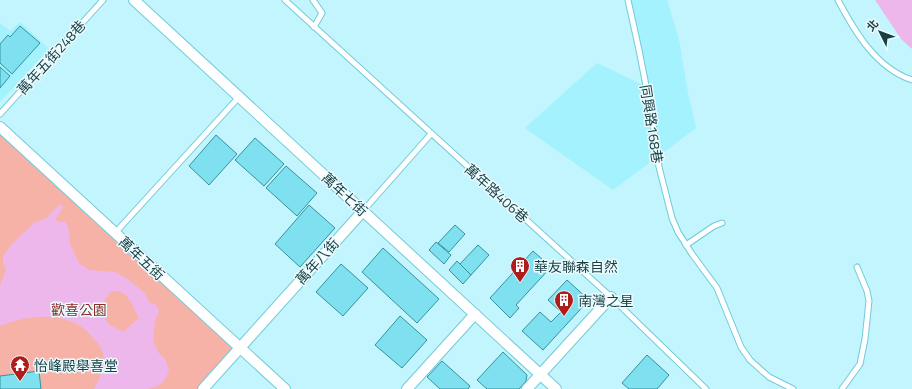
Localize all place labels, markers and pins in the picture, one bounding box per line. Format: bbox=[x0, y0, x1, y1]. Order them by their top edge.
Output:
building icon: 華友聯森自然 bbox=[509, 255, 531, 283]
place label: 華友聯森自然 bbox=[534, 256, 618, 277]
building icon: 南灣之星 bbox=[553, 289, 575, 317]
place label: 南灣之星 bbox=[578, 290, 634, 311]
temple icon: 怡峰殿舉喜堂 bbox=[9, 354, 31, 382]
place label: 怡峰殿舉喜堂 bbox=[34, 355, 118, 376]

